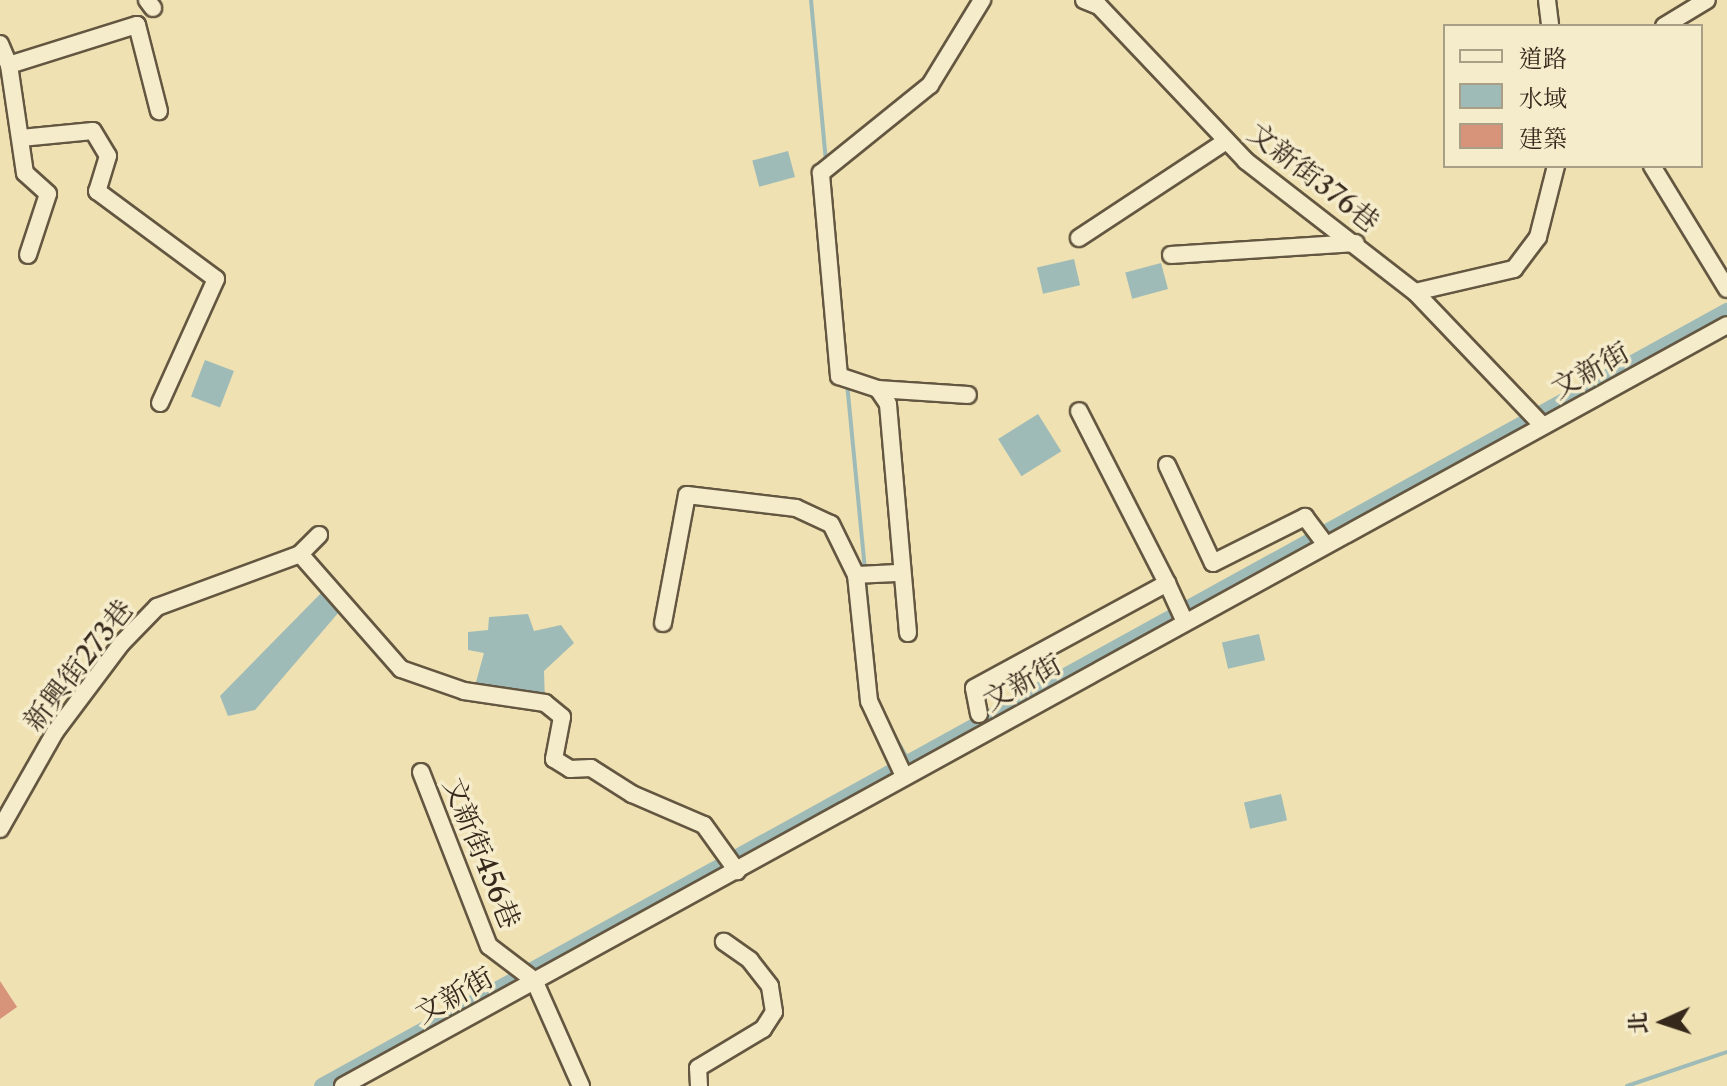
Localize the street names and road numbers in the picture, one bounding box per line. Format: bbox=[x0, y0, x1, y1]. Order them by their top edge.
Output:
street label: 文新街376巷 bbox=[1242, 115, 1386, 239]
street label: 文新街 bbox=[1545, 335, 1635, 405]
street label: 新興街273巷 bbox=[16, 593, 140, 737]
street label: 文新街 bbox=[977, 647, 1067, 717]
street label: 文新街456巷 bbox=[436, 773, 528, 933]
street label: 文新街 bbox=[409, 960, 499, 1030]

